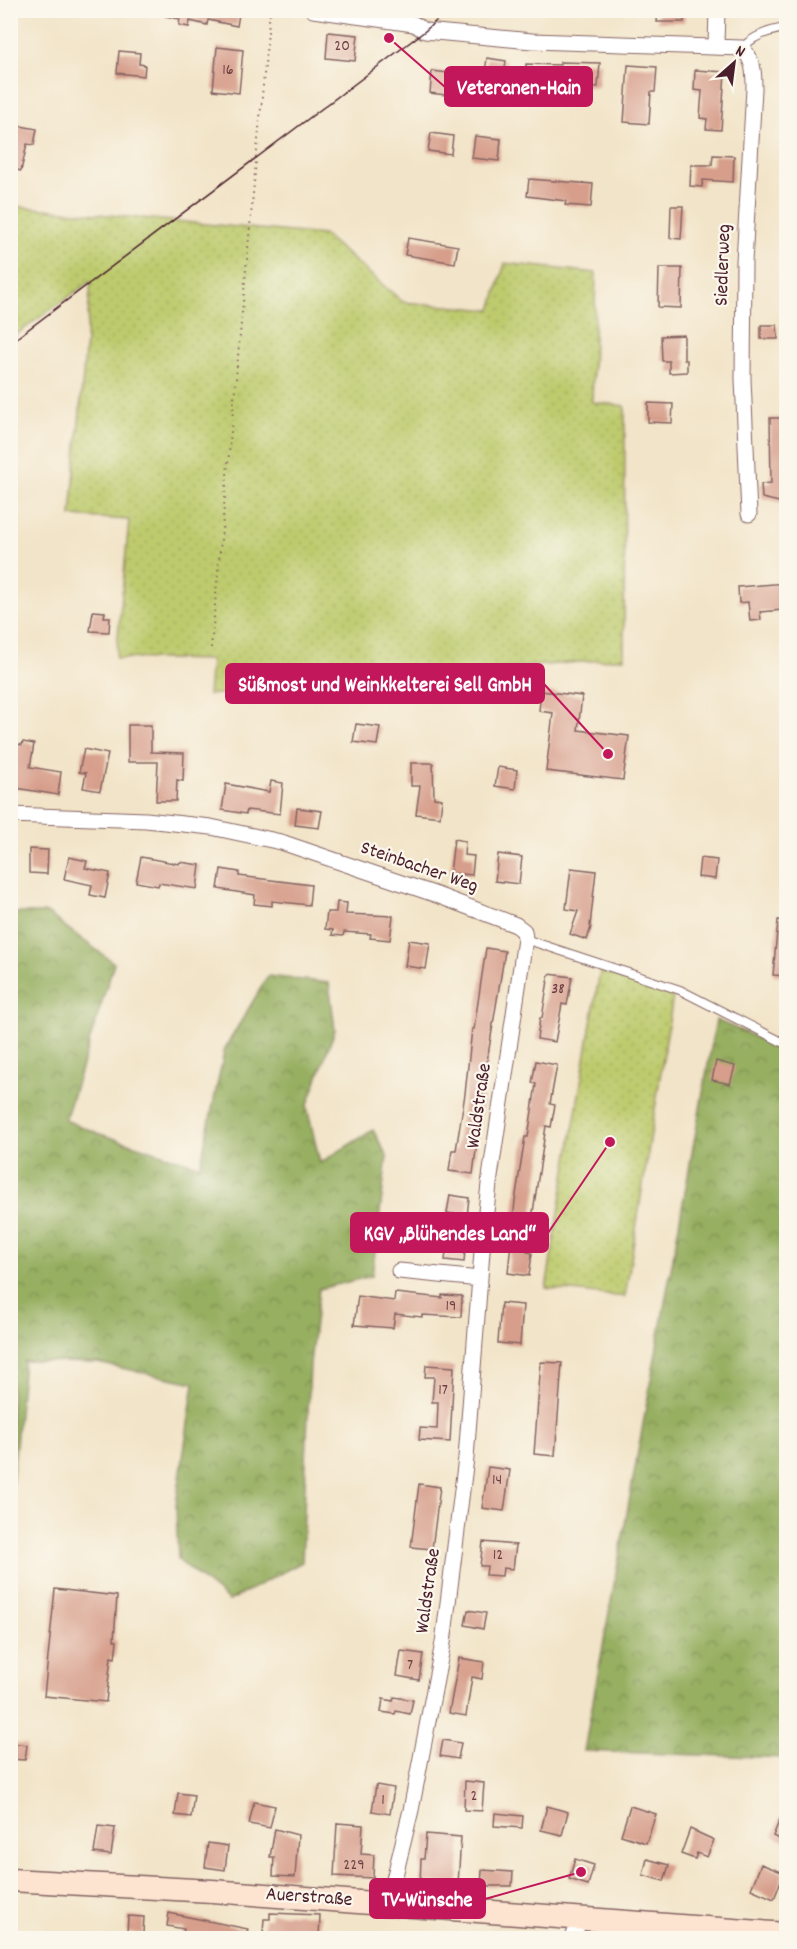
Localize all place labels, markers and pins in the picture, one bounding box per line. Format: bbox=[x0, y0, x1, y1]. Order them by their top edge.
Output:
callout: Veteranen-Hain bbox=[445, 67, 592, 106]
callout: Süßmost und Weinkkelterei Sell GmbH bbox=[226, 664, 544, 703]
callout: KGV „Blühendes Land“ bbox=[351, 1213, 548, 1252]
callout: TV-Wünsche bbox=[370, 1879, 485, 1918]

